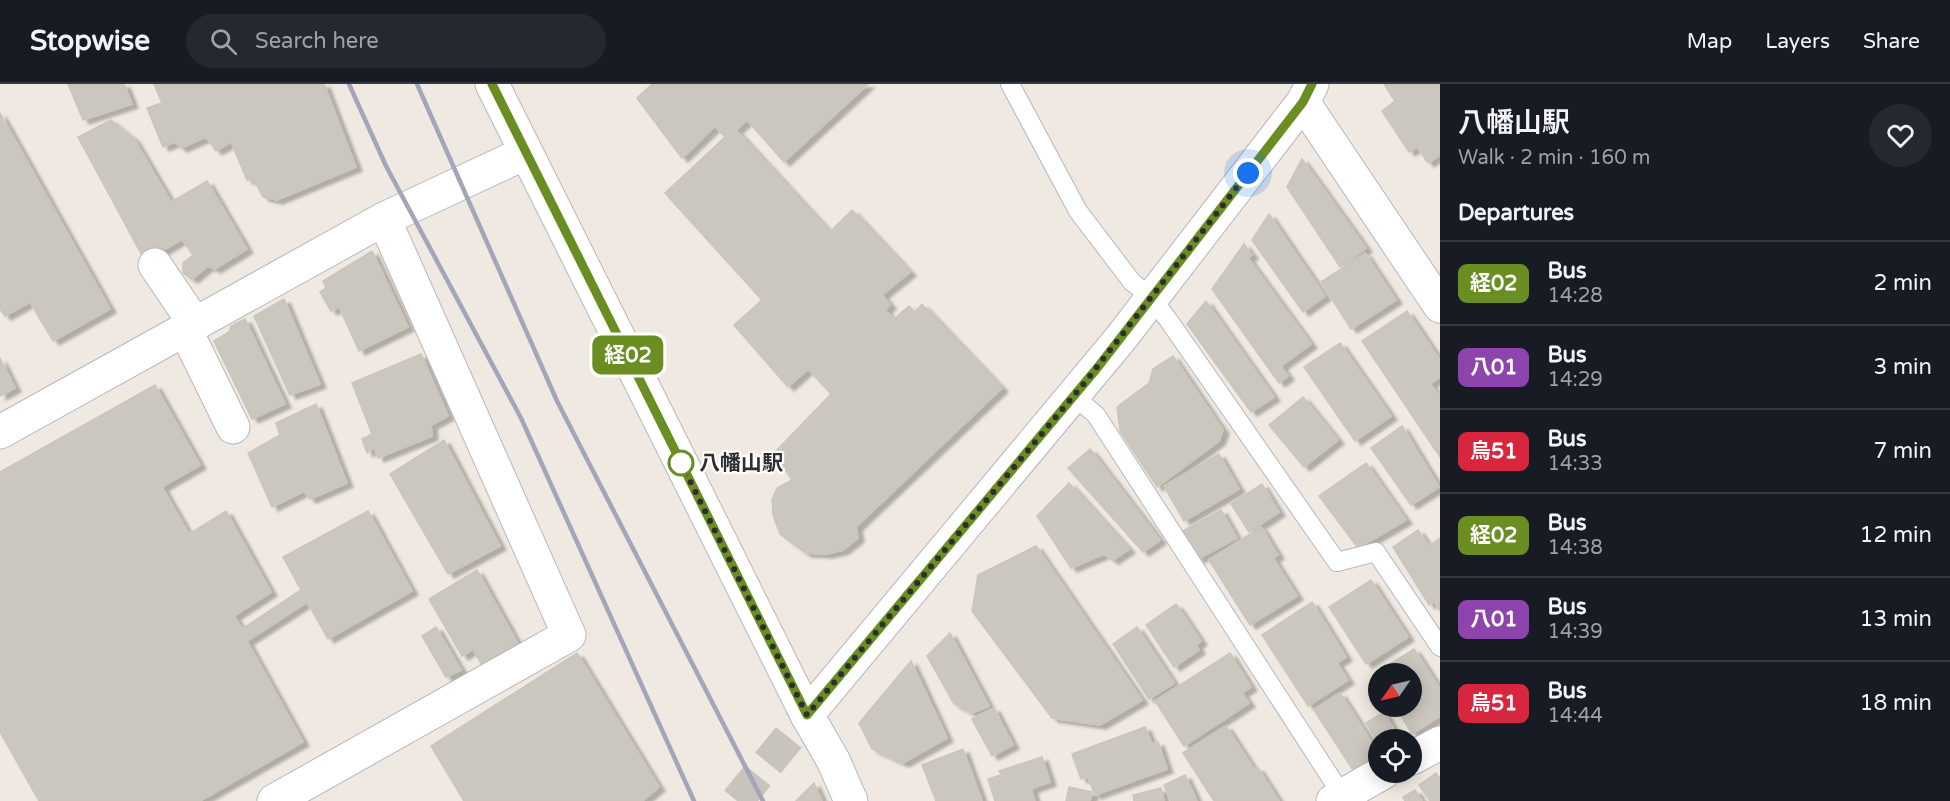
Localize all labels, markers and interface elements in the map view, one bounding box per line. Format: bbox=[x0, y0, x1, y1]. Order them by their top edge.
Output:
search box bbox=[186, 14, 606, 68]
text: Stopwise bbox=[30, 24, 150, 58]
icon: search bbox=[207, 25, 240, 58]
text: Search here bbox=[255, 28, 379, 54]
text: Map bbox=[1687, 29, 1732, 54]
text: Layers bbox=[1765, 29, 1830, 54]
text: Share bbox=[1863, 29, 1920, 54]
button: heart bbox=[1869, 104, 1932, 167]
text: 八幡山駅 bbox=[1458, 106, 1570, 140]
text: Walk · 2 min · 160 m bbox=[1458, 146, 1650, 170]
your location bbox=[1233, 158, 1263, 188]
text: Departures bbox=[1458, 200, 1574, 226]
text: Bus bbox=[1547, 258, 1586, 284]
text: 2 min bbox=[1873, 270, 1932, 296]
text: 経02 bbox=[1470, 271, 1517, 296]
text: 14:28 bbox=[1547, 284, 1603, 308]
line badge: 経02 bbox=[594, 336, 662, 374]
text: Bus bbox=[1547, 342, 1586, 368]
text: 経02 bbox=[604, 343, 652, 368]
text: 3 min bbox=[1873, 354, 1932, 380]
text: 八01 bbox=[1470, 355, 1517, 380]
text: 14:29 bbox=[1547, 368, 1603, 392]
text: Bus bbox=[1547, 426, 1586, 452]
text: 7 min bbox=[1873, 438, 1932, 464]
text: 烏51 bbox=[1470, 439, 1517, 464]
marker: 八幡山駅 bbox=[668, 450, 694, 476]
place label: 八幡山駅 bbox=[699, 451, 783, 476]
text: 14:33 bbox=[1547, 452, 1603, 476]
text: Bus bbox=[1547, 510, 1586, 536]
text: 12 min bbox=[1860, 522, 1932, 548]
text: 経02 bbox=[1470, 523, 1517, 548]
text: 14:38 bbox=[1547, 536, 1603, 560]
text: Bus bbox=[1547, 594, 1586, 620]
text: 13 min bbox=[1860, 606, 1932, 632]
text: 八01 bbox=[1470, 607, 1517, 632]
text: 14:39 bbox=[1547, 620, 1603, 644]
north arrow bbox=[1368, 663, 1422, 717]
map controls bbox=[1368, 663, 1422, 783]
text: Bus bbox=[1547, 678, 1586, 704]
text: 18 min bbox=[1860, 690, 1932, 716]
text: 烏51 bbox=[1470, 691, 1517, 716]
text: 14:44 bbox=[1547, 704, 1603, 728]
button: locate bbox=[1368, 729, 1422, 783]

